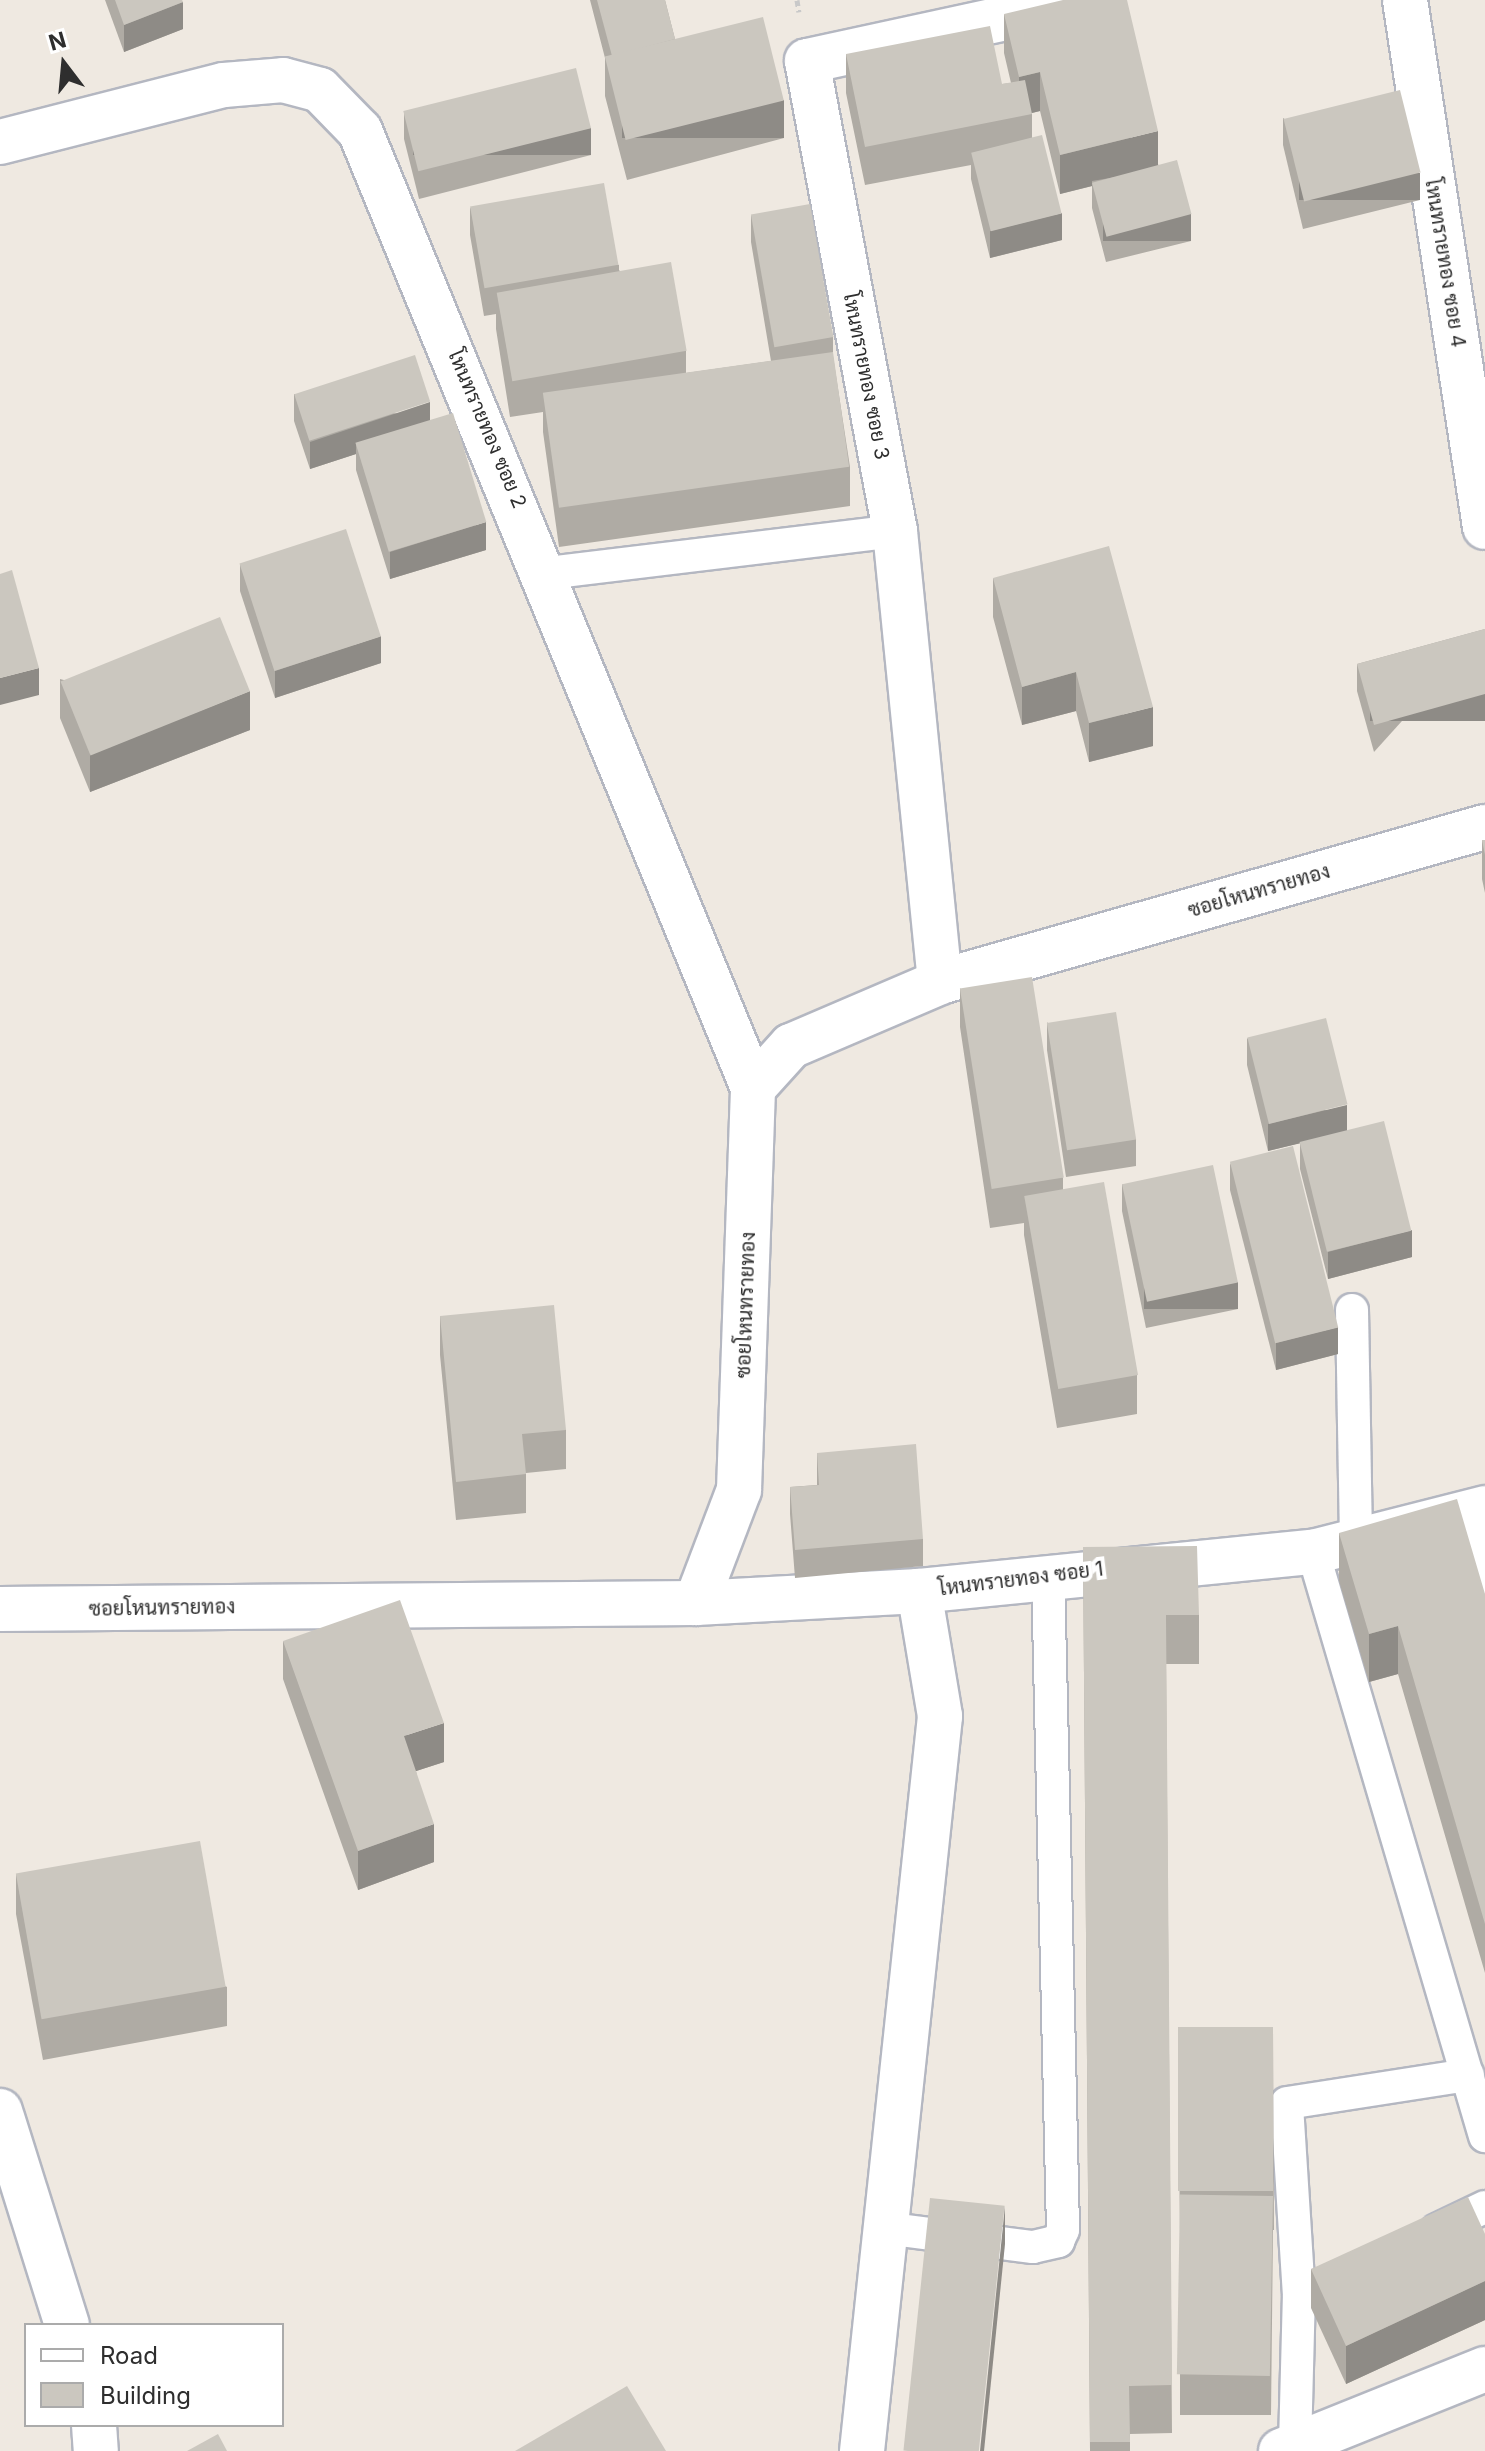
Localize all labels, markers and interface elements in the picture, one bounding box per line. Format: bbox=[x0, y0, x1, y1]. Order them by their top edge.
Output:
north arrow bbox=[24, 24, 104, 104]
text: N bbox=[46, 26, 69, 56]
street label: โหนทรายทอง ซอย 4 bbox=[1420, 177, 1470, 349]
street label: โหนทรายทอง ซอย 3 bbox=[838, 290, 894, 462]
street label: โหนทรายทอง ซอย 2 bbox=[443, 346, 531, 512]
street label: ซอยโหนทรายทอง bbox=[1185, 859, 1333, 923]
street label: ซอยโหนทรายทอง bbox=[731, 1231, 761, 1379]
street label: โหนทรายทอง ซอย 1 bbox=[937, 1557, 1105, 1601]
street label: ซอยโหนทรายทอง bbox=[89, 1595, 235, 1621]
legend bbox=[24, 2323, 284, 2427]
text: Road bbox=[100, 2341, 158, 2370]
text: Building bbox=[100, 2381, 191, 2410]

